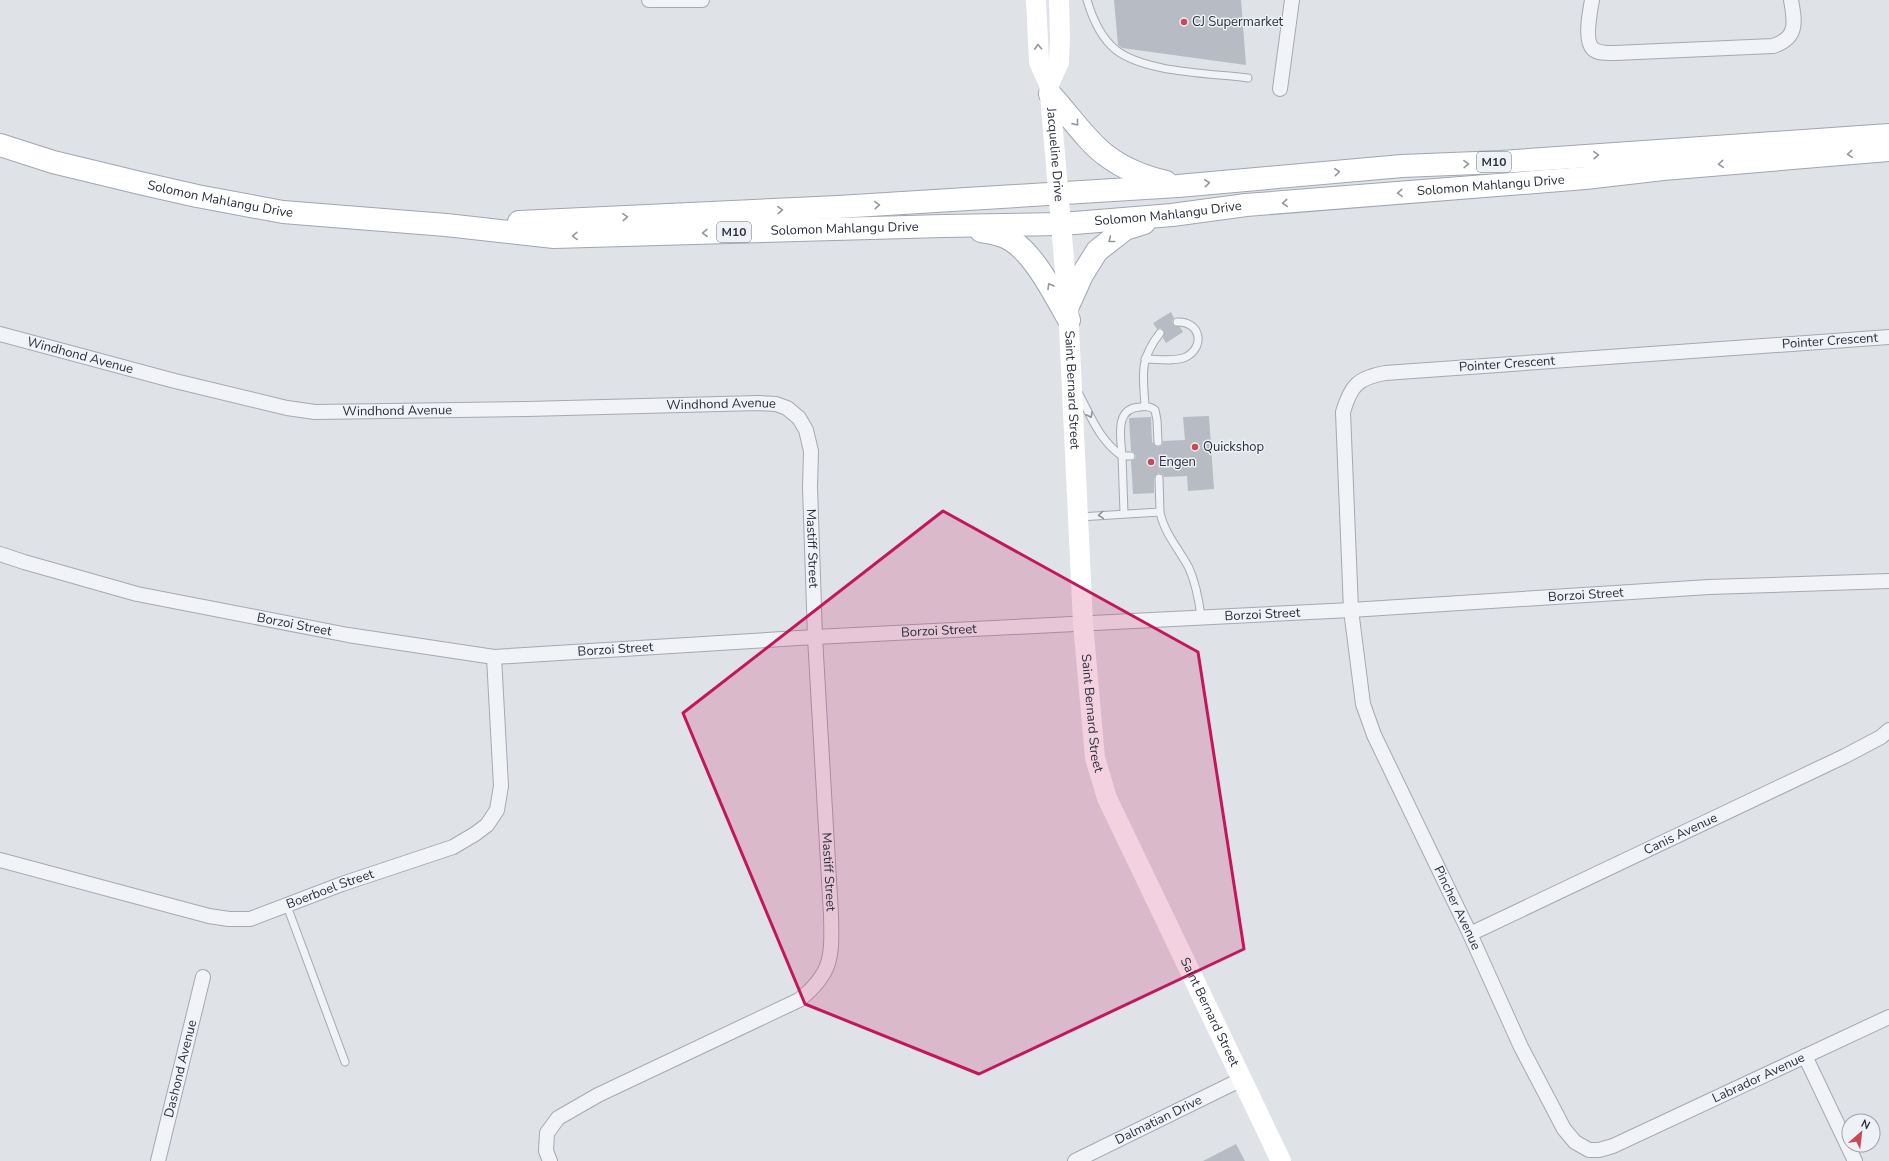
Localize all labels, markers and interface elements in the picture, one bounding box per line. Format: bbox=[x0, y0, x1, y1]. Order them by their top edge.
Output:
place label: CJ Supermarket bbox=[1192, 13, 1284, 31]
marker: CJ Supermarket bbox=[1179, 17, 1189, 27]
one-way arrow bbox=[1034, 44, 1043, 50]
street label: Jacqueline Drive bbox=[1042, 106, 1068, 202]
one-way arrow bbox=[1072, 119, 1079, 126]
one-way arrow bbox=[1847, 149, 1853, 158]
one-way arrow bbox=[1593, 151, 1599, 160]
road number: M10 bbox=[1477, 152, 1511, 172]
one-way arrow bbox=[1463, 159, 1469, 168]
one-way arrow bbox=[1718, 160, 1724, 169]
one-way arrow bbox=[1333, 168, 1340, 177]
street label: Solomon Mahlangu Drive bbox=[1416, 171, 1565, 200]
street label: Solomon Mahlangu Drive bbox=[146, 176, 294, 222]
one-way arrow bbox=[1204, 179, 1210, 188]
one-way arrow bbox=[1397, 189, 1403, 198]
street label: Solomon Mahlangu Drive bbox=[1094, 197, 1243, 230]
one-way arrow bbox=[1282, 198, 1288, 207]
one-way arrow bbox=[874, 200, 880, 209]
one-way arrow bbox=[777, 206, 783, 214]
one-way arrow bbox=[622, 213, 628, 222]
street label: Solomon Mahlangu Drive bbox=[770, 218, 919, 240]
road number: M10 bbox=[717, 222, 751, 242]
one-way arrow bbox=[702, 228, 708, 237]
one-way arrow bbox=[572, 232, 578, 241]
one-way arrow bbox=[1108, 235, 1115, 242]
one-way arrow bbox=[1047, 283, 1054, 290]
street label: Pointer Crescent bbox=[1781, 329, 1879, 353]
street label: Saint Bernard Street bbox=[1060, 330, 1084, 450]
street label: Windhond Avenue bbox=[25, 333, 135, 378]
street label: Pointer Crescent bbox=[1458, 352, 1556, 376]
street label: Windhond Avenue bbox=[666, 394, 777, 414]
street label: Windhond Avenue bbox=[342, 401, 452, 421]
one-way arrow bbox=[1085, 411, 1093, 418]
place label: Quickshop bbox=[1203, 438, 1264, 456]
marker: Quickshop bbox=[1190, 442, 1200, 452]
place label: Engen bbox=[1159, 453, 1196, 471]
marker: Engen bbox=[1146, 457, 1156, 467]
street label: Mastiff Street bbox=[802, 508, 822, 589]
one-way arrow bbox=[1098, 510, 1105, 519]
street label: Borzoi Street bbox=[1548, 583, 1625, 606]
street label: Borzoi Street bbox=[1224, 604, 1301, 625]
street label: Borzoi Street bbox=[255, 609, 334, 641]
street label: Borzoi Street bbox=[901, 620, 978, 642]
street label: Borzoi Street bbox=[577, 638, 654, 661]
street label: Saint Bernard Street bbox=[1077, 653, 1108, 775]
street label: Canis Avenue bbox=[1641, 809, 1720, 859]
street label: Mastiff Street bbox=[817, 832, 840, 912]
street label: Pincher Avenue bbox=[1429, 863, 1485, 953]
street label: Boerboel Street bbox=[284, 865, 377, 913]
street label: Saint Bernard Street bbox=[1176, 954, 1244, 1070]
street label: Dashond Avenue bbox=[160, 1018, 201, 1119]
street label: Labrador Avenue bbox=[1709, 1049, 1808, 1107]
street label: Dalmatian Drive bbox=[1112, 1091, 1205, 1149]
north arrow bbox=[1841, 1113, 1881, 1153]
text: N bbox=[1858, 1116, 1873, 1133]

